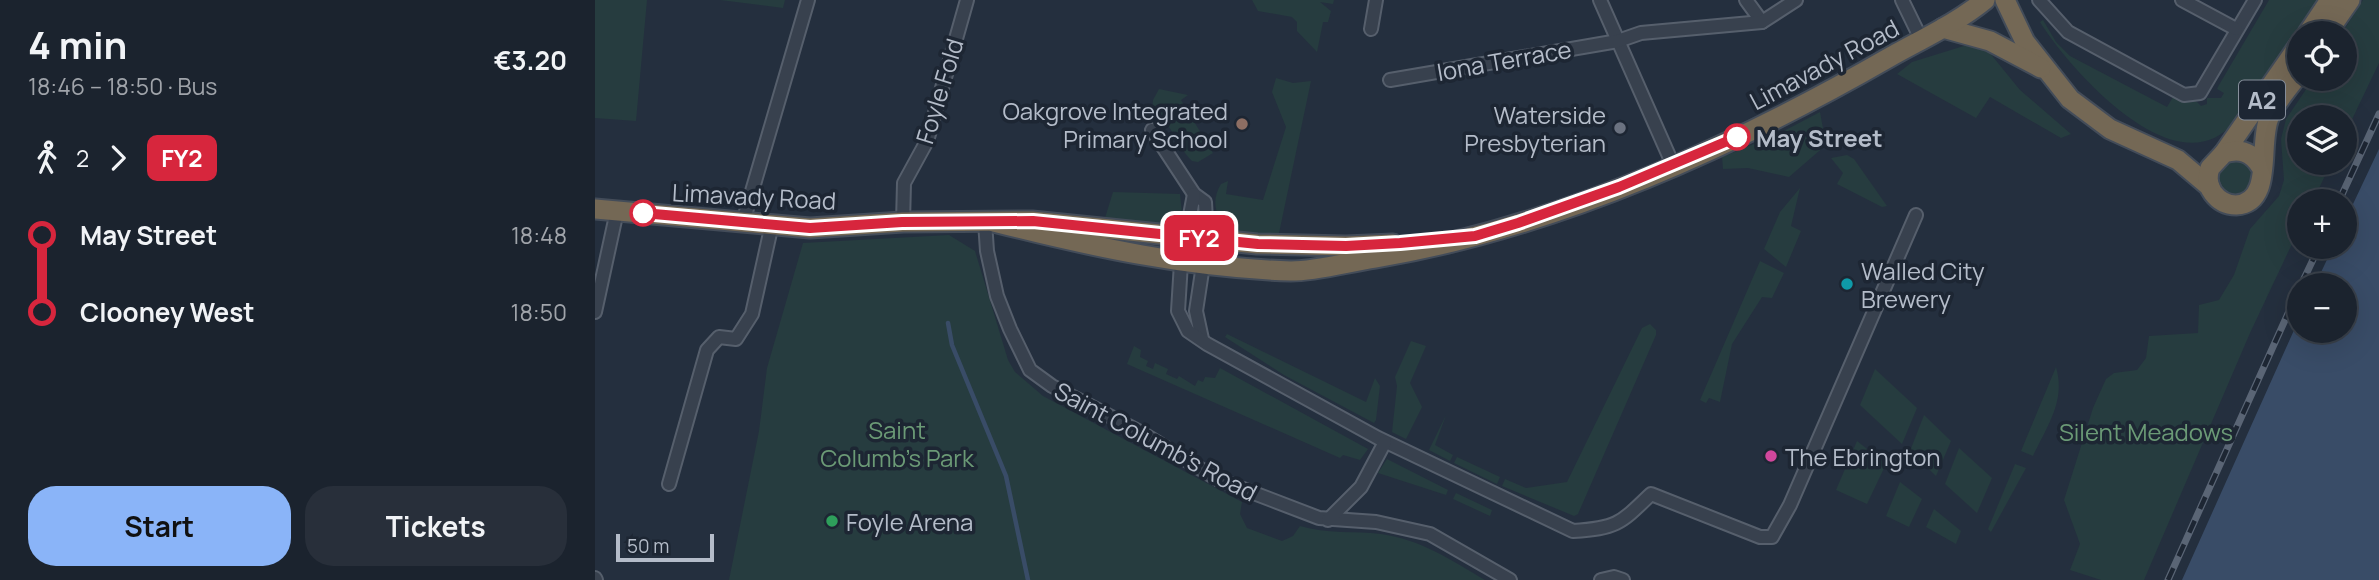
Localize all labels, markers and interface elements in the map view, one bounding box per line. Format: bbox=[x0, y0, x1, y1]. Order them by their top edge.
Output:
street label: Limavady Road bbox=[1744, 11, 1904, 117]
text: 4 min bbox=[28, 18, 127, 70]
map controls bbox=[2287, 21, 2357, 343]
button: locate bbox=[2287, 21, 2357, 91]
street label: Iona Terrace bbox=[1434, 32, 1574, 88]
street label: Foyle Fold bbox=[907, 34, 971, 148]
text: €3.20 bbox=[494, 42, 567, 78]
text: 18:46 – 18:50 · Bus bbox=[28, 70, 217, 102]
road number: A2 bbox=[2239, 80, 2285, 120]
place label: Oakgrove Integrated Primary School bbox=[1002, 94, 1228, 155]
place label: Waterside Presbyterian bbox=[1464, 98, 1606, 159]
button: layers bbox=[2287, 105, 2357, 175]
marker: Oakgrove Integrated Primary School bbox=[1234, 116, 1250, 132]
marker: Waterside Presbyterian bbox=[1612, 120, 1628, 136]
place label: May Street bbox=[1756, 121, 1883, 154]
marker: May Street bbox=[1724, 124, 1750, 150]
icon: walk bbox=[28, 139, 66, 177]
icon: forward bbox=[99, 139, 137, 177]
text: FY2 bbox=[161, 141, 203, 174]
text: 2 bbox=[76, 142, 89, 174]
street label: Limavady Road bbox=[671, 175, 837, 217]
button: + bbox=[2287, 189, 2357, 259]
unlabelled marker bbox=[630, 200, 656, 226]
line badge: FY2 bbox=[1159, 215, 1239, 261]
text: May Street bbox=[80, 217, 217, 253]
text: 18:48 bbox=[511, 219, 567, 251]
text: FY2 bbox=[1178, 221, 1220, 254]
place label: Walled City Brewery bbox=[1861, 254, 1985, 315]
button: − bbox=[2287, 273, 2357, 343]
marker: Walled City Brewery bbox=[1839, 276, 1855, 292]
text: Clooney West bbox=[80, 294, 255, 330]
text: 18:50 bbox=[510, 296, 567, 328]
street label: Saint Columb's Road bbox=[1049, 374, 1263, 508]
park label: Saint Columb's Park bbox=[820, 413, 975, 474]
park label: Silent Meadows bbox=[2059, 415, 2233, 448]
place label: The Ebrington bbox=[1785, 440, 1941, 473]
marker: The Ebrington bbox=[1763, 448, 1779, 464]
button: Start bbox=[28, 486, 291, 566]
button: Tickets bbox=[305, 486, 567, 566]
place label: Foyle Arena bbox=[846, 505, 973, 538]
marker: Foyle Arena bbox=[824, 513, 840, 529]
scale bar bbox=[616, 531, 714, 563]
text: 50 m bbox=[627, 533, 669, 559]

